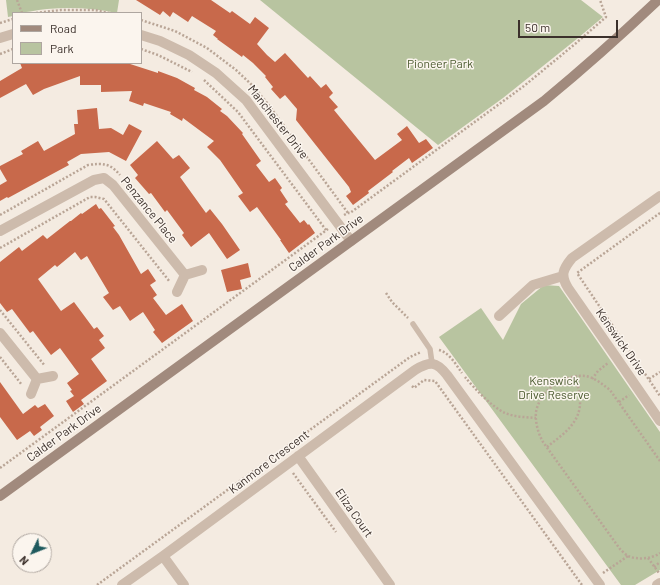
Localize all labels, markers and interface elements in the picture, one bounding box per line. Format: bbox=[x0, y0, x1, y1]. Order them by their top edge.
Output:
legend bbox=[12, 12, 142, 64]
scale bar bbox=[520, 12, 620, 38]
text: 50 m bbox=[525, 20, 550, 34]
text: Road bbox=[50, 21, 77, 35]
text: Park bbox=[50, 41, 74, 55]
park label: Pioneer Park bbox=[407, 57, 473, 71]
street label: Manchester Drive bbox=[245, 82, 311, 162]
street label: Penzance Place bbox=[118, 174, 180, 246]
street label: Calder Park Drive bbox=[286, 211, 366, 275]
street label: Kenswick Drive bbox=[593, 306, 649, 378]
park label: Kenswick Drive Reserve bbox=[518, 374, 590, 402]
street label: Calder Park Drive bbox=[24, 401, 104, 465]
street label: Kanmore Crescent bbox=[226, 427, 312, 497]
street label: Eliza Court bbox=[332, 486, 376, 540]
north arrow bbox=[12, 533, 52, 573]
text: N bbox=[16, 554, 31, 568]

